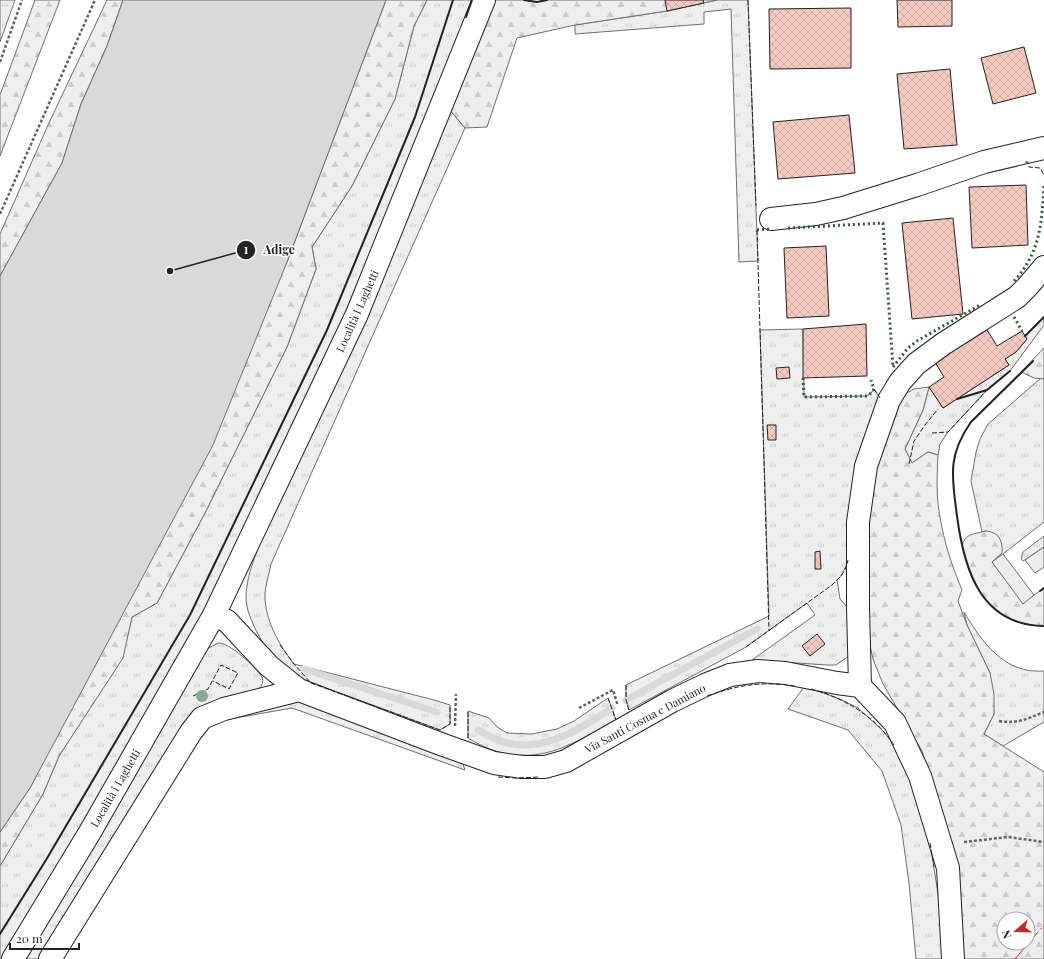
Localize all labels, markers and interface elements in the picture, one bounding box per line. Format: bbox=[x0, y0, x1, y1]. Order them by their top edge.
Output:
callout: Adige bbox=[236, 238, 303, 262]
text: 1 bbox=[244, 241, 249, 257]
text: Adige bbox=[262, 241, 295, 257]
street label: Località I Laghetti bbox=[332, 268, 382, 354]
street label: Via Santi Cosma e Damiano bbox=[581, 680, 708, 757]
street label: Località i Laghetti bbox=[87, 746, 143, 830]
north arrow bbox=[996, 911, 1036, 951]
scale bar bbox=[10, 925, 79, 951]
text: N bbox=[998, 928, 1015, 941]
text: 20 m bbox=[16, 930, 43, 946]

